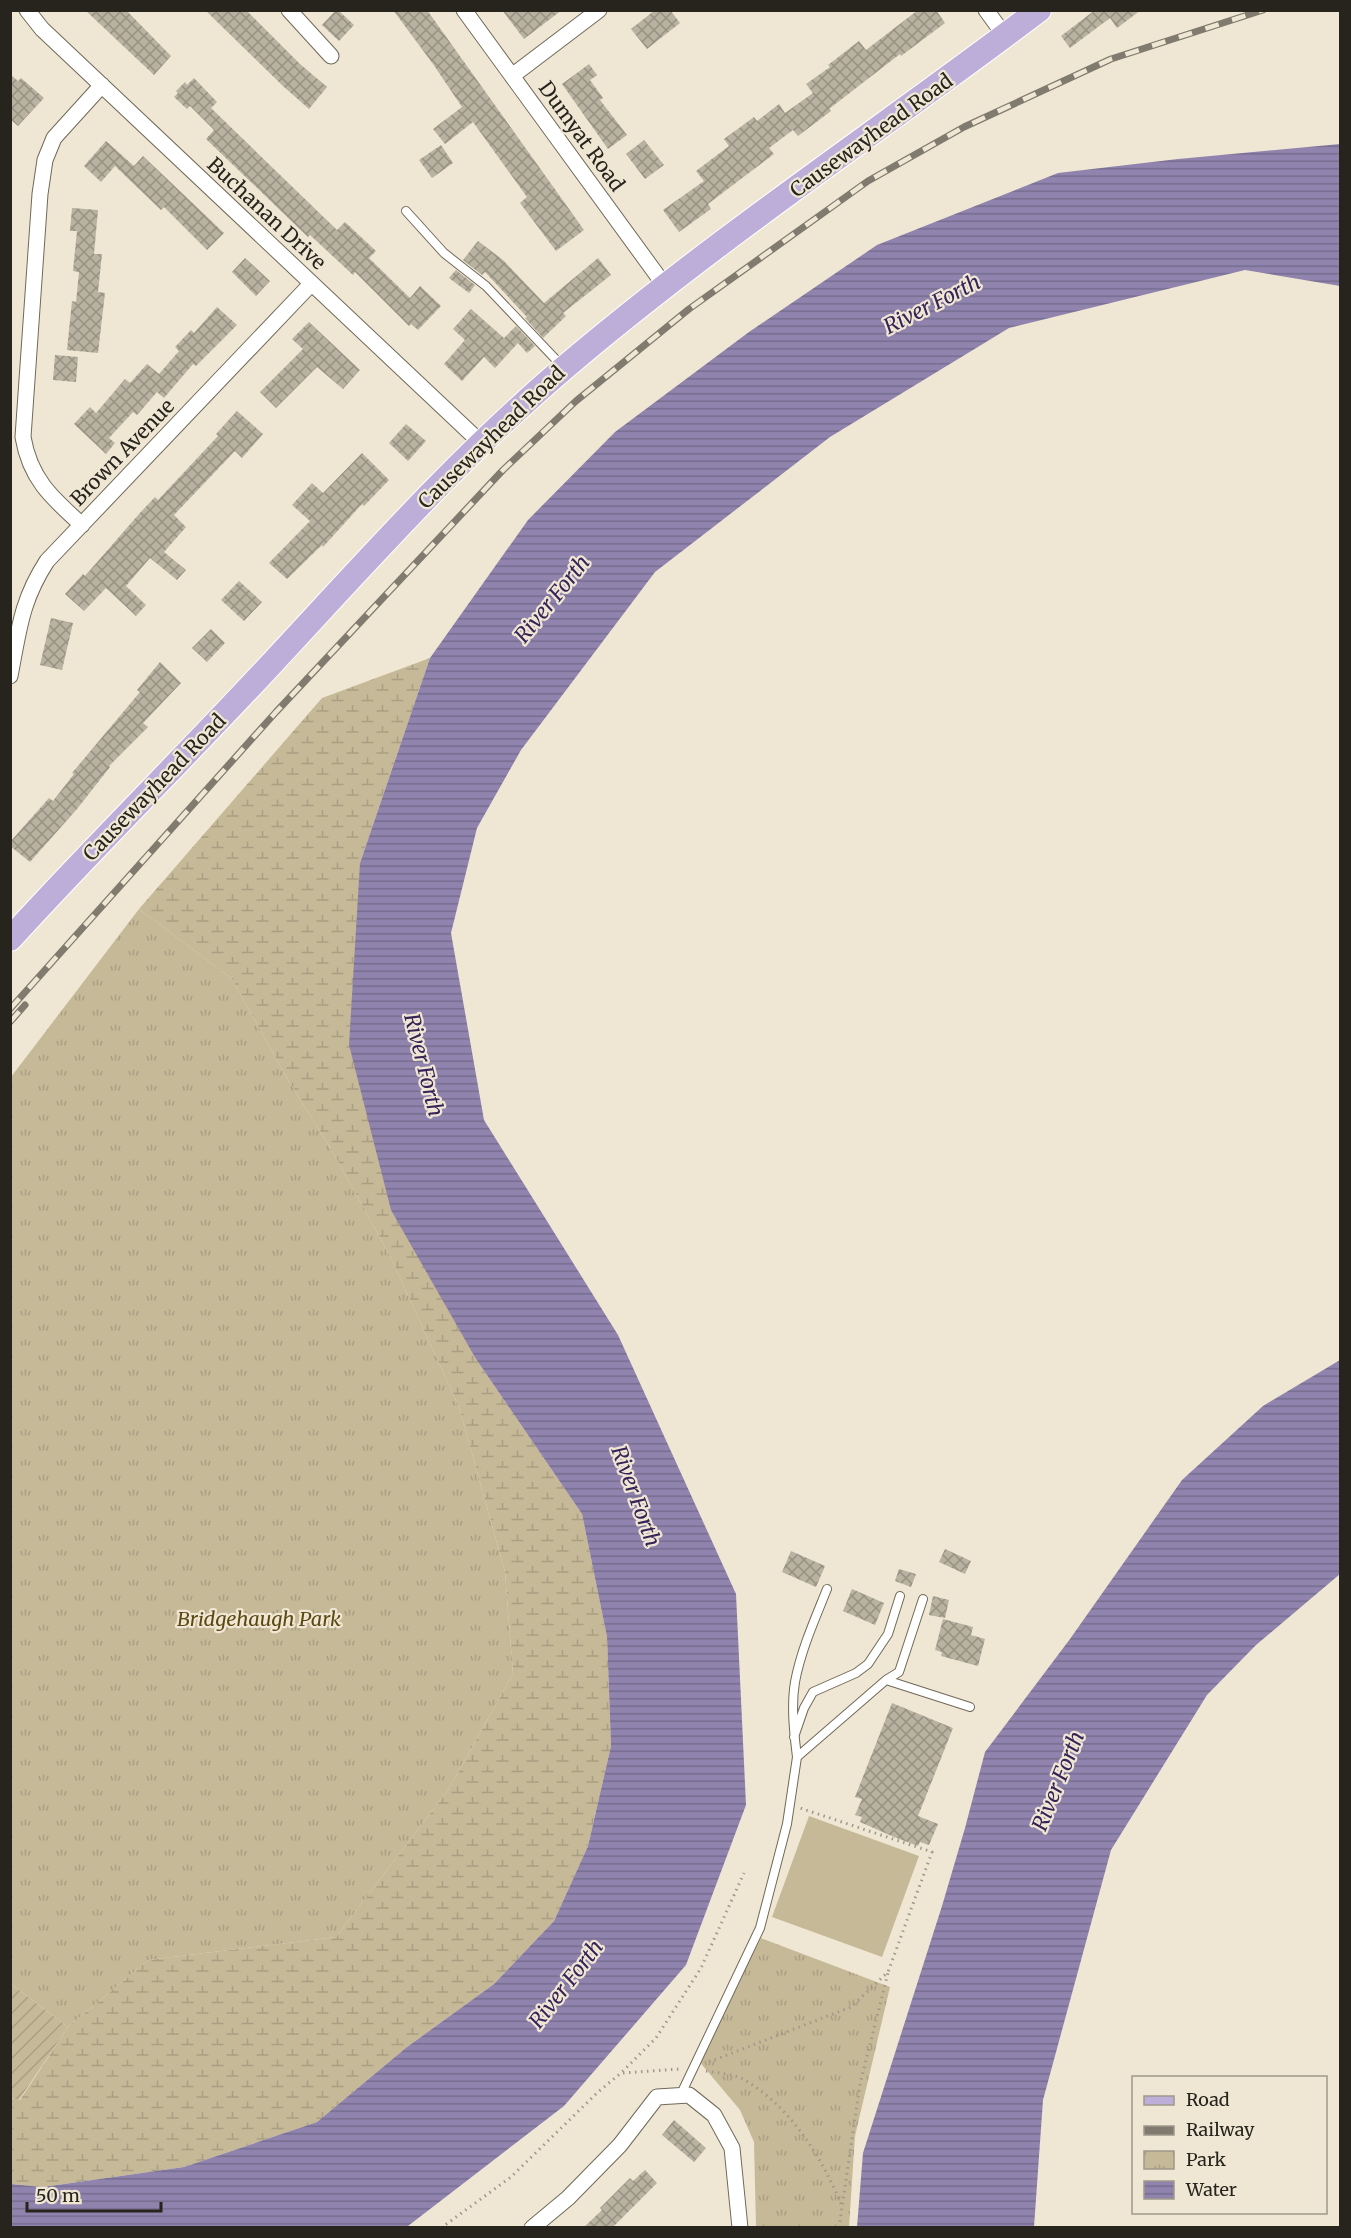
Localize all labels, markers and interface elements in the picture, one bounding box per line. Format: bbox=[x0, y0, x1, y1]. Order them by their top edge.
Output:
street label: Causewayhead Road bbox=[785, 68, 957, 202]
street label: Dumyat Road bbox=[534, 76, 630, 196]
street label: Buchanan Drive bbox=[202, 152, 332, 274]
water label: River Forth bbox=[879, 268, 985, 340]
street label: Causewayhead Road bbox=[412, 360, 570, 514]
street label: Brown Avenue bbox=[65, 393, 179, 511]
water label: River Forth bbox=[508, 550, 596, 648]
street label: Causewayhead Road bbox=[77, 708, 231, 866]
water label: River Forth bbox=[398, 1011, 450, 1119]
water label: River Forth bbox=[605, 1442, 667, 1550]
park label: Bridgehaugh Park bbox=[177, 1606, 341, 1631]
water label: River Forth bbox=[1026, 1727, 1090, 1835]
water label: River Forth bbox=[523, 1934, 609, 2034]
legend bbox=[1132, 2076, 1327, 2214]
text: Road bbox=[1186, 2088, 1230, 2111]
text: Railway bbox=[1186, 2118, 1255, 2141]
text: Park bbox=[1186, 2148, 1227, 2171]
scale bar bbox=[27, 2175, 160, 2213]
text: Water bbox=[1185, 2178, 1237, 2201]
text: 50 m bbox=[36, 2184, 80, 2207]

